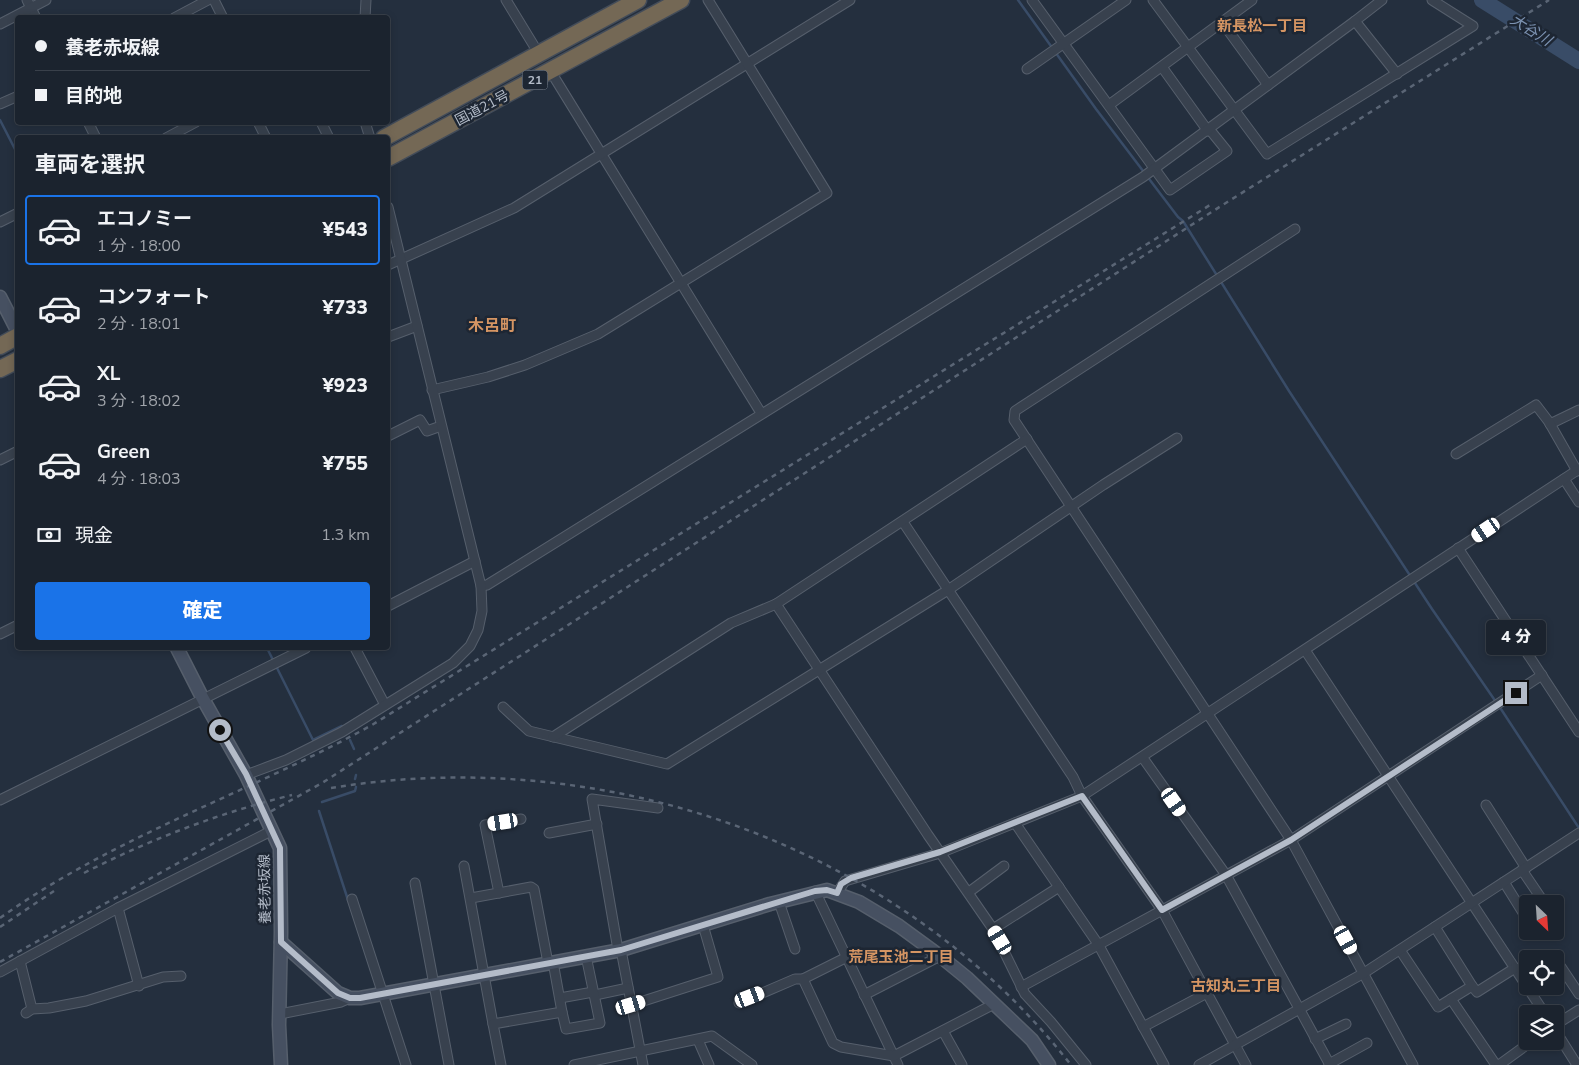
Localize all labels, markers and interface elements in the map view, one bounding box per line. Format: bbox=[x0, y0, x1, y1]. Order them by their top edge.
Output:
water label: 大谷川 bbox=[1507, 10, 1557, 51]
district label: 新長松一丁目 bbox=[1217, 16, 1307, 36]
text: 養老赤坂線 bbox=[65, 35, 160, 61]
road number: 21 bbox=[522, 70, 548, 90]
text: 目的地 bbox=[65, 83, 122, 109]
street label: 国道21号 bbox=[452, 86, 512, 130]
text: 車両を選択 bbox=[35, 150, 145, 180]
text: エコノミー bbox=[97, 206, 192, 232]
icon: car bbox=[37, 208, 82, 253]
text: ¥543 bbox=[322, 217, 368, 243]
text: 1 分 · 18:00 bbox=[97, 235, 181, 257]
text: コンフォート bbox=[97, 284, 210, 310]
icon: car bbox=[37, 286, 82, 331]
text: ¥733 bbox=[322, 295, 368, 321]
text: 2 分 · 18:01 bbox=[97, 313, 181, 335]
district label: 木呂町 bbox=[468, 315, 516, 337]
text: XL bbox=[97, 361, 120, 387]
icon: car bbox=[37, 364, 82, 409]
text: ¥923 bbox=[322, 373, 368, 399]
text: 3 分 · 18:02 bbox=[97, 390, 181, 412]
text: Green bbox=[97, 439, 150, 465]
icon: car bbox=[37, 442, 82, 487]
text: ¥755 bbox=[322, 451, 368, 477]
text: 4 分 · 18:03 bbox=[97, 468, 181, 490]
car bbox=[1469, 515, 1502, 545]
icon: cash bbox=[35, 521, 63, 549]
text: 現金 bbox=[75, 523, 113, 549]
text: 1.3 km bbox=[321, 524, 370, 546]
button: 確定 bbox=[35, 582, 370, 640]
callout: 4 分 bbox=[1486, 620, 1546, 656]
text: 4 分 bbox=[1501, 626, 1531, 648]
route end bbox=[1505, 682, 1527, 704]
route start bbox=[209, 719, 231, 741]
car bbox=[1159, 785, 1188, 819]
car bbox=[487, 812, 518, 832]
street label: 養老赤坂線 bbox=[255, 854, 275, 924]
north arrow bbox=[1519, 895, 1564, 940]
map controls bbox=[1519, 895, 1564, 1050]
car bbox=[985, 923, 1014, 957]
car bbox=[1332, 923, 1359, 957]
district label: 荒尾玉池二丁目 bbox=[848, 947, 954, 967]
button: locate bbox=[1519, 950, 1564, 995]
district label: 古知丸三丁目 bbox=[1191, 976, 1281, 996]
car bbox=[733, 985, 766, 1009]
car bbox=[614, 993, 647, 1017]
button: layers bbox=[1519, 1005, 1564, 1050]

